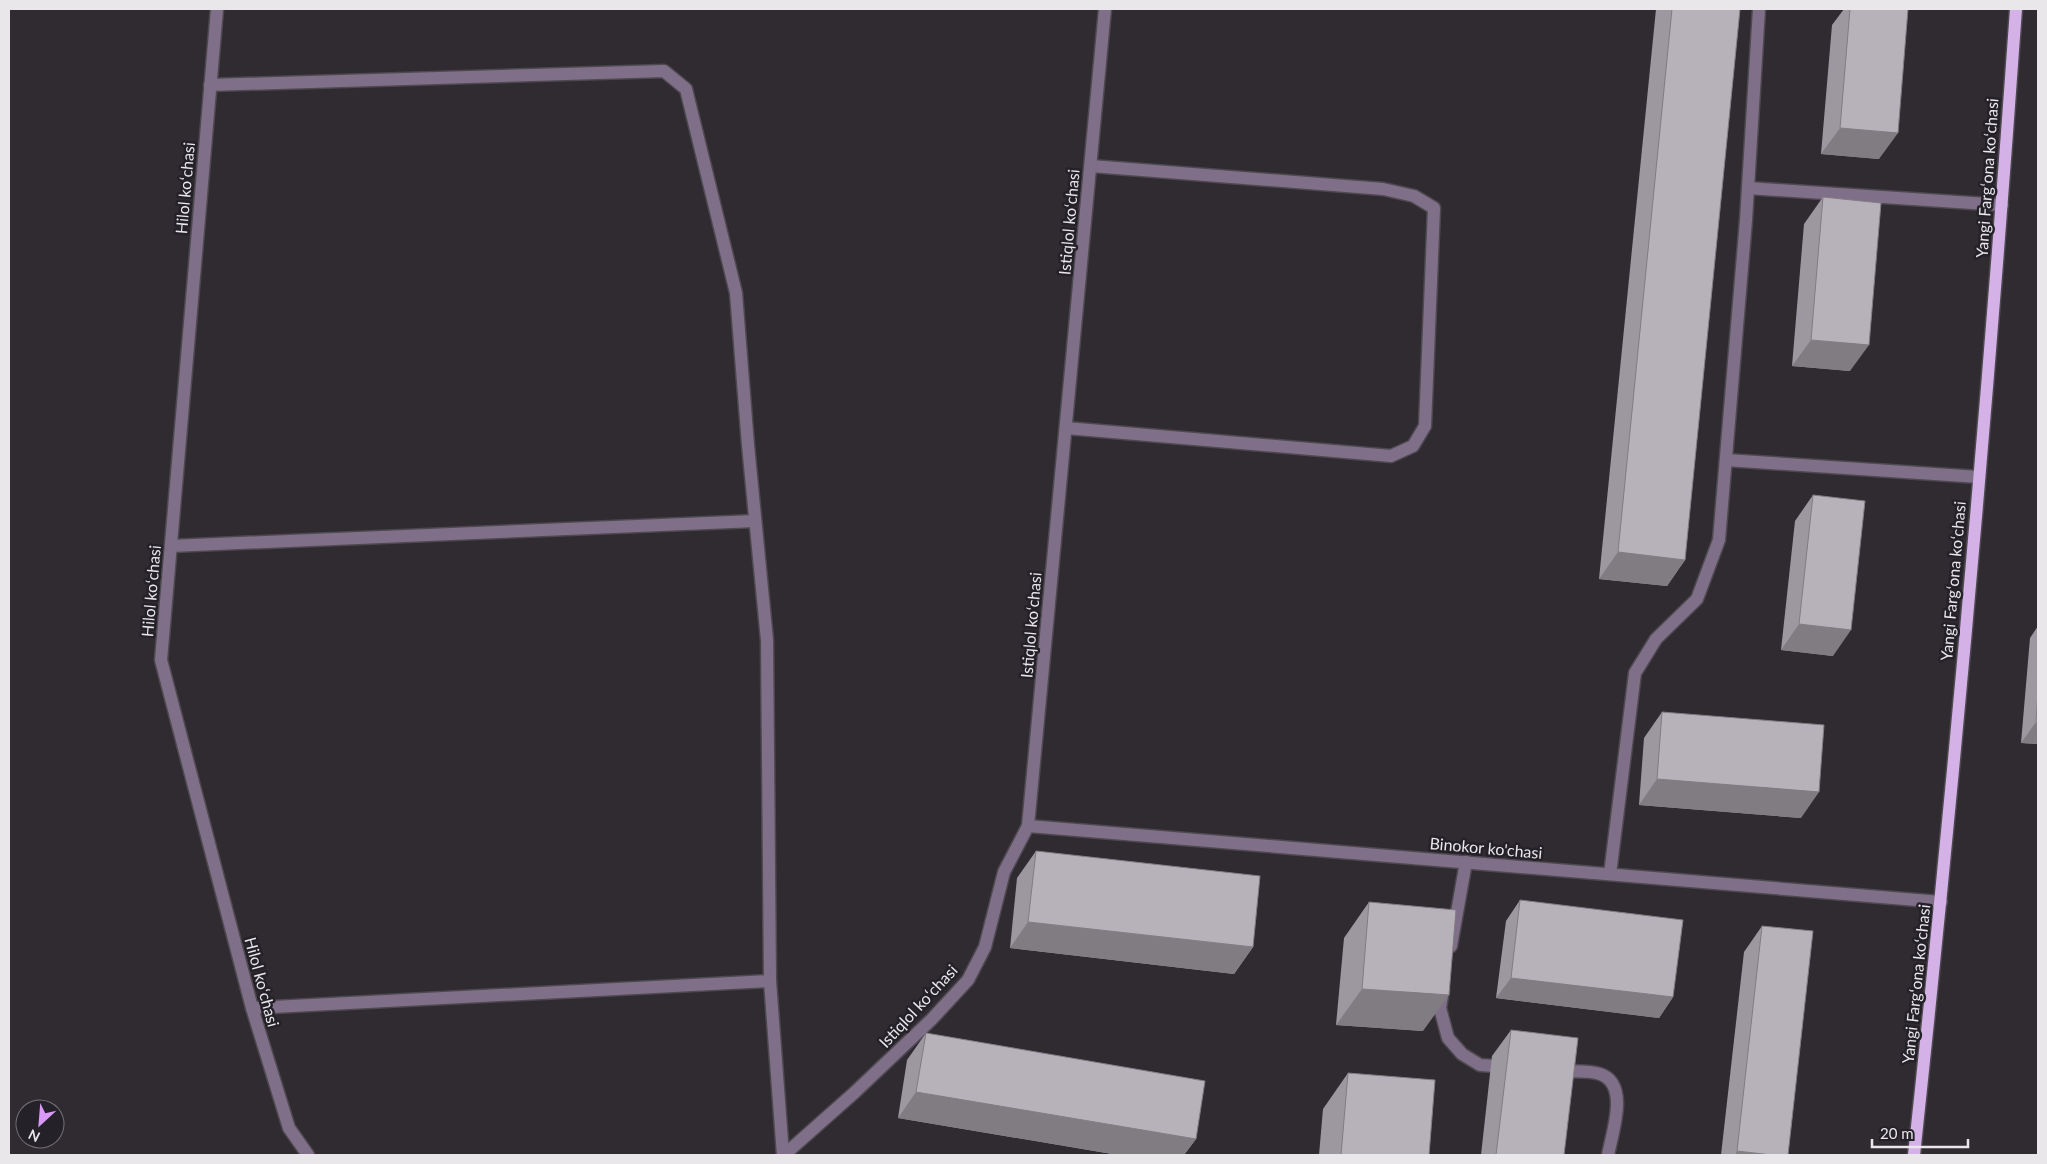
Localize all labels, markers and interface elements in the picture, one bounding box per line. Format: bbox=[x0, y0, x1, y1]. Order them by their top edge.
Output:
street label: Yangi Fargʻona koʻchasi bbox=[1971, 97, 2002, 258]
street label: Hilol koʻchasi bbox=[171, 141, 198, 235]
street label: Istiqlol koʻchasi bbox=[1054, 168, 1083, 276]
street label: Yangi Fargʻona koʻchasi bbox=[1936, 500, 1969, 662]
street label: Hilol koʻchasi bbox=[137, 544, 164, 638]
street label: Istiqlol koʻchasi bbox=[1016, 571, 1045, 679]
street label: Binokor ko'chasi bbox=[1429, 833, 1543, 862]
street label: Yangi Fargʻona koʻchasi bbox=[1898, 903, 1933, 1065]
street label: Hilol koʻchasi bbox=[241, 935, 284, 1029]
street label: Istiqlol koʻchasi bbox=[874, 960, 961, 1051]
north arrow bbox=[15, 1099, 65, 1149]
scale bar bbox=[1872, 1116, 1968, 1148]
text: 20 m bbox=[1880, 1124, 1914, 1142]
text: N bbox=[26, 1126, 43, 1146]

